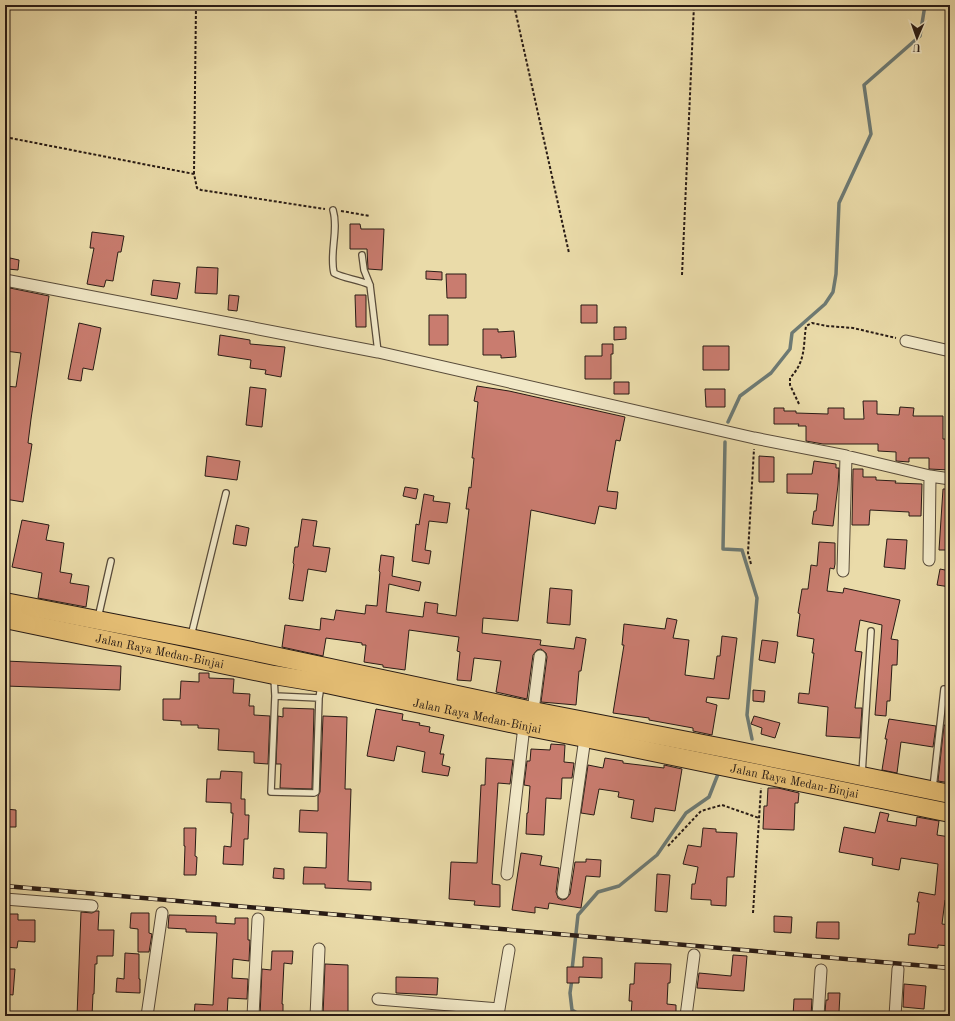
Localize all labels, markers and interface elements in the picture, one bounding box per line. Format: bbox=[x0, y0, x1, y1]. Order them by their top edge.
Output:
north arrow bbox=[897, 18, 937, 58]
text: U bbox=[912, 41, 921, 52]
street label: Jalan Raya Medan-Binjai bbox=[94, 633, 225, 671]
street label: Jalan Raya Medan-Binjai bbox=[412, 697, 542, 736]
street label: Jalan Raya Medan-Binjai bbox=[729, 763, 860, 801]

